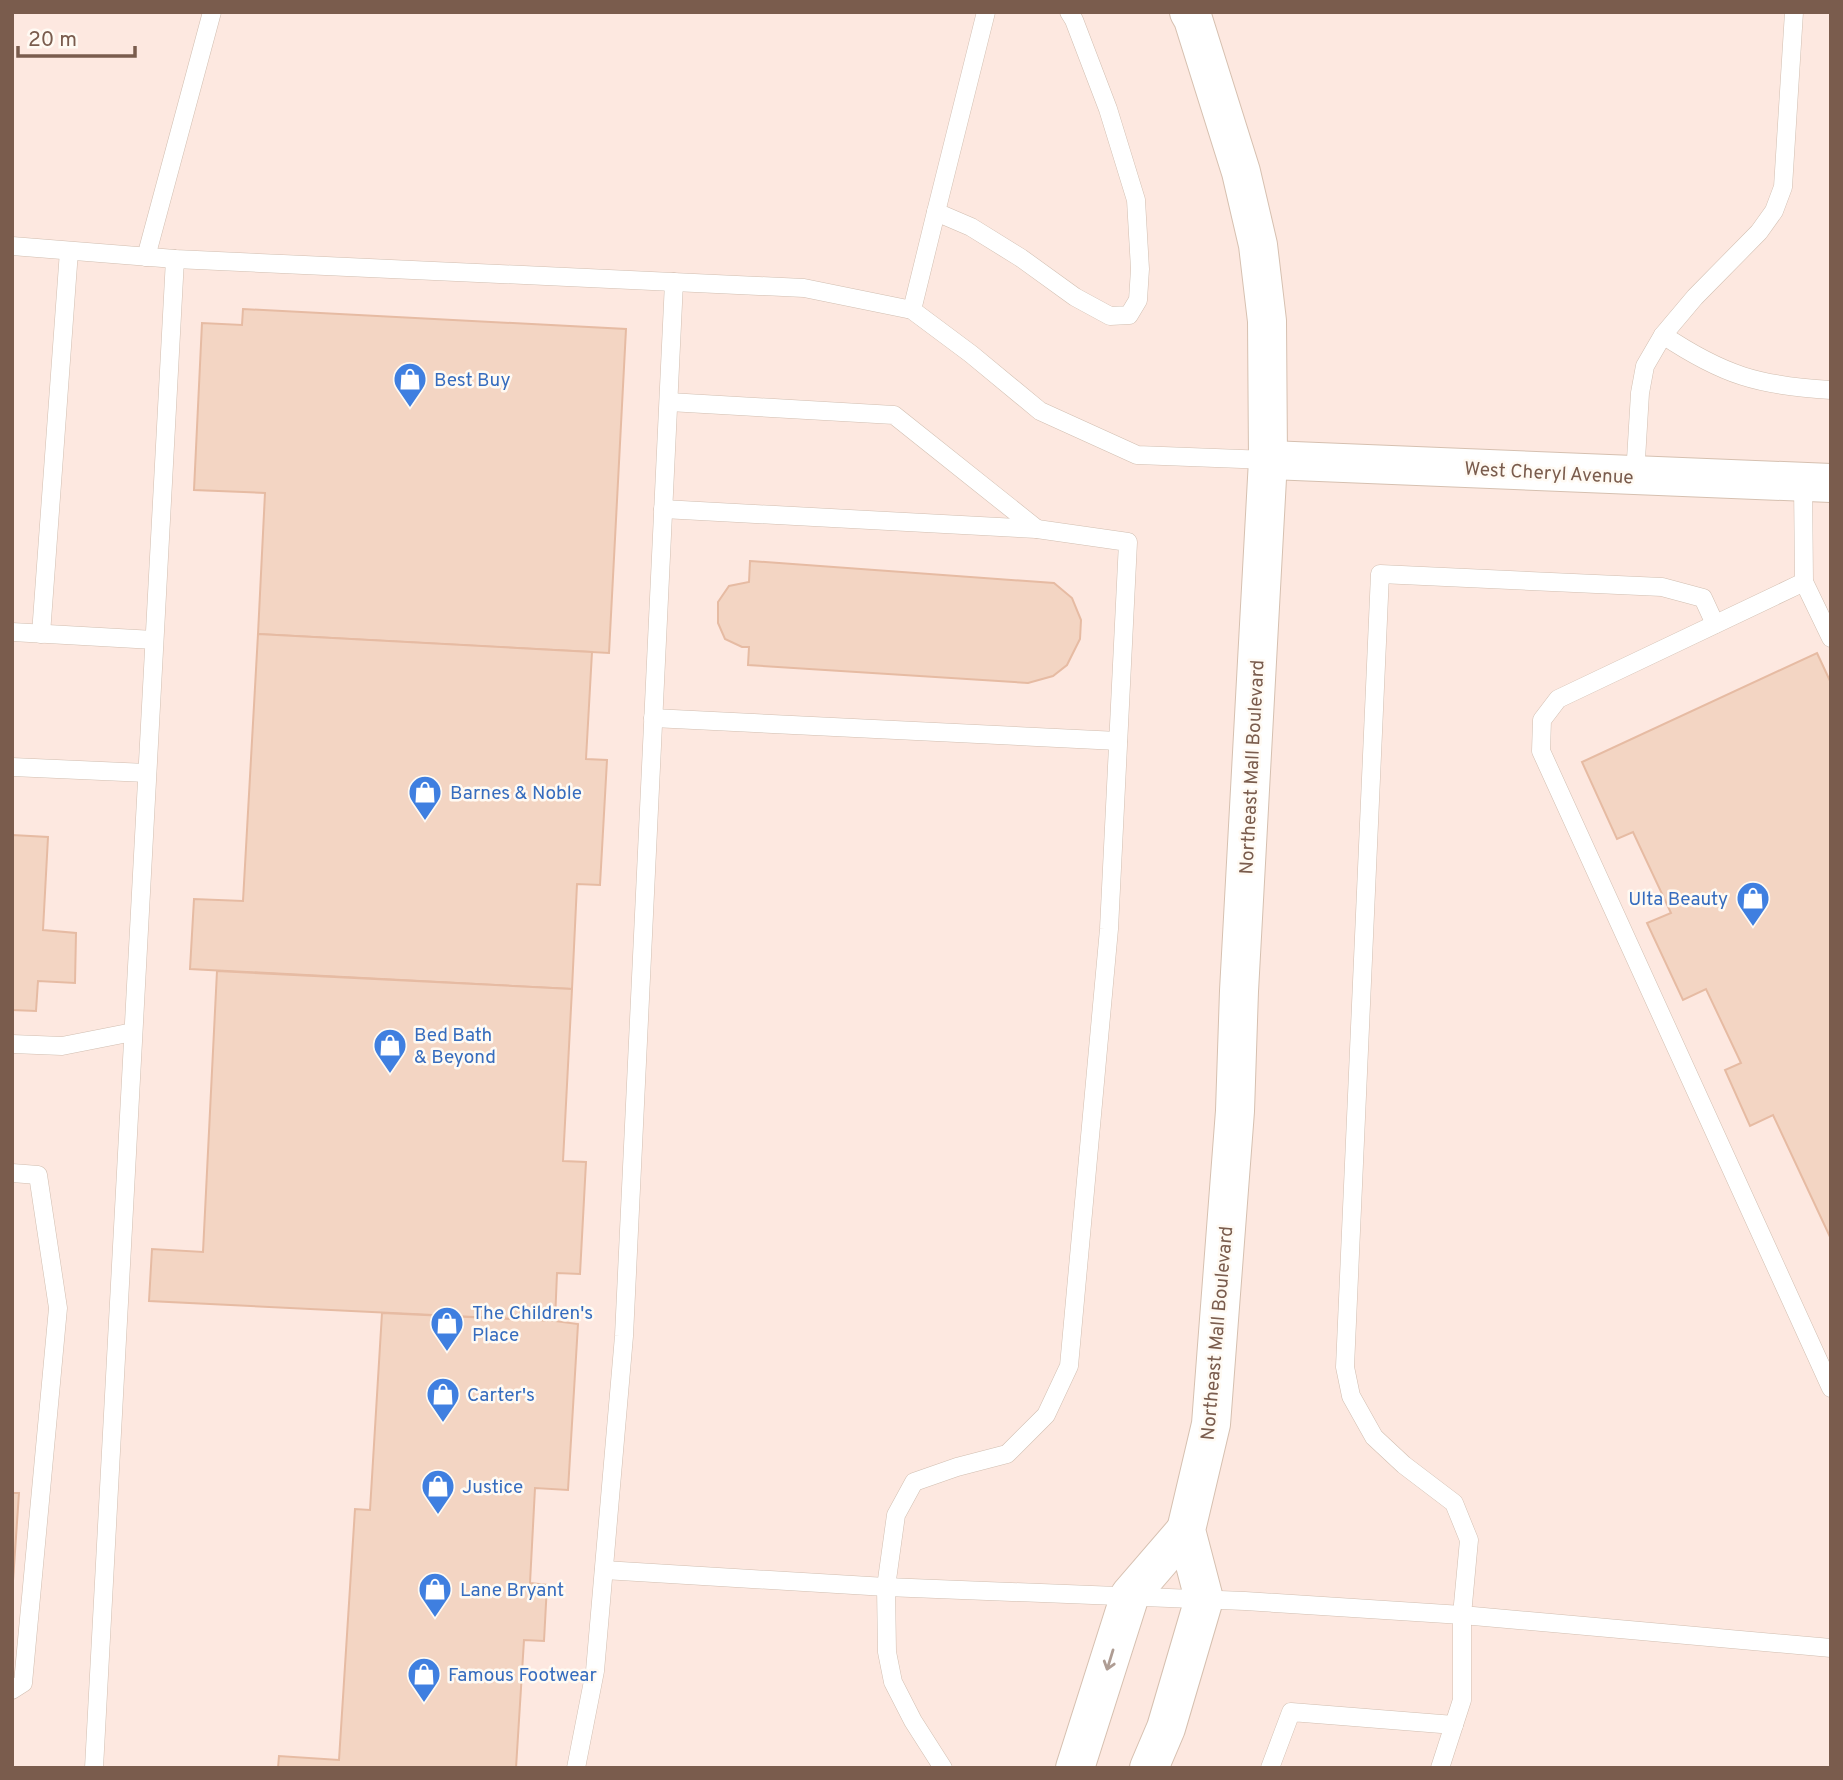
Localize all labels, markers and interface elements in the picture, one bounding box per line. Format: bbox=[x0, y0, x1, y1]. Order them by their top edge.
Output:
scale bar bbox=[18, 14, 135, 58]
text: 20 m bbox=[28, 27, 77, 54]
shop icon: Best Buy bbox=[391, 360, 429, 409]
place label: Best Buy bbox=[434, 369, 510, 393]
street label: West Cheryl Avenue bbox=[1464, 458, 1634, 490]
street label: Northeast Mall Boulevard bbox=[1235, 659, 1271, 875]
shop icon: Barnes & Noble bbox=[406, 773, 444, 822]
place label: Barnes & Noble bbox=[450, 782, 582, 806]
shop icon: Ulta Beauty bbox=[1734, 879, 1772, 928]
place label: Ulta Beauty bbox=[1628, 888, 1728, 912]
place label: Bed Bath & Beyond bbox=[414, 1024, 496, 1070]
shop icon: Bed Bath & Beyond bbox=[371, 1026, 409, 1075]
street label: Northeast Mall Boulevard bbox=[1197, 1225, 1239, 1441]
place label: The Children's Place bbox=[472, 1302, 593, 1348]
shop icon: The Children's Place bbox=[428, 1304, 466, 1353]
shop icon: Carter's bbox=[424, 1375, 462, 1424]
place label: Carter's bbox=[467, 1384, 535, 1408]
shop icon: Justice bbox=[419, 1467, 457, 1516]
place label: Justice bbox=[462, 1476, 523, 1500]
shop icon: Lane Bryant bbox=[416, 1570, 454, 1619]
place label: Lane Bryant bbox=[460, 1579, 564, 1603]
one-way arrow bbox=[1103, 1649, 1116, 1671]
shop icon: Famous Footwear bbox=[405, 1655, 443, 1704]
place label: Famous Footwear bbox=[448, 1664, 598, 1688]

